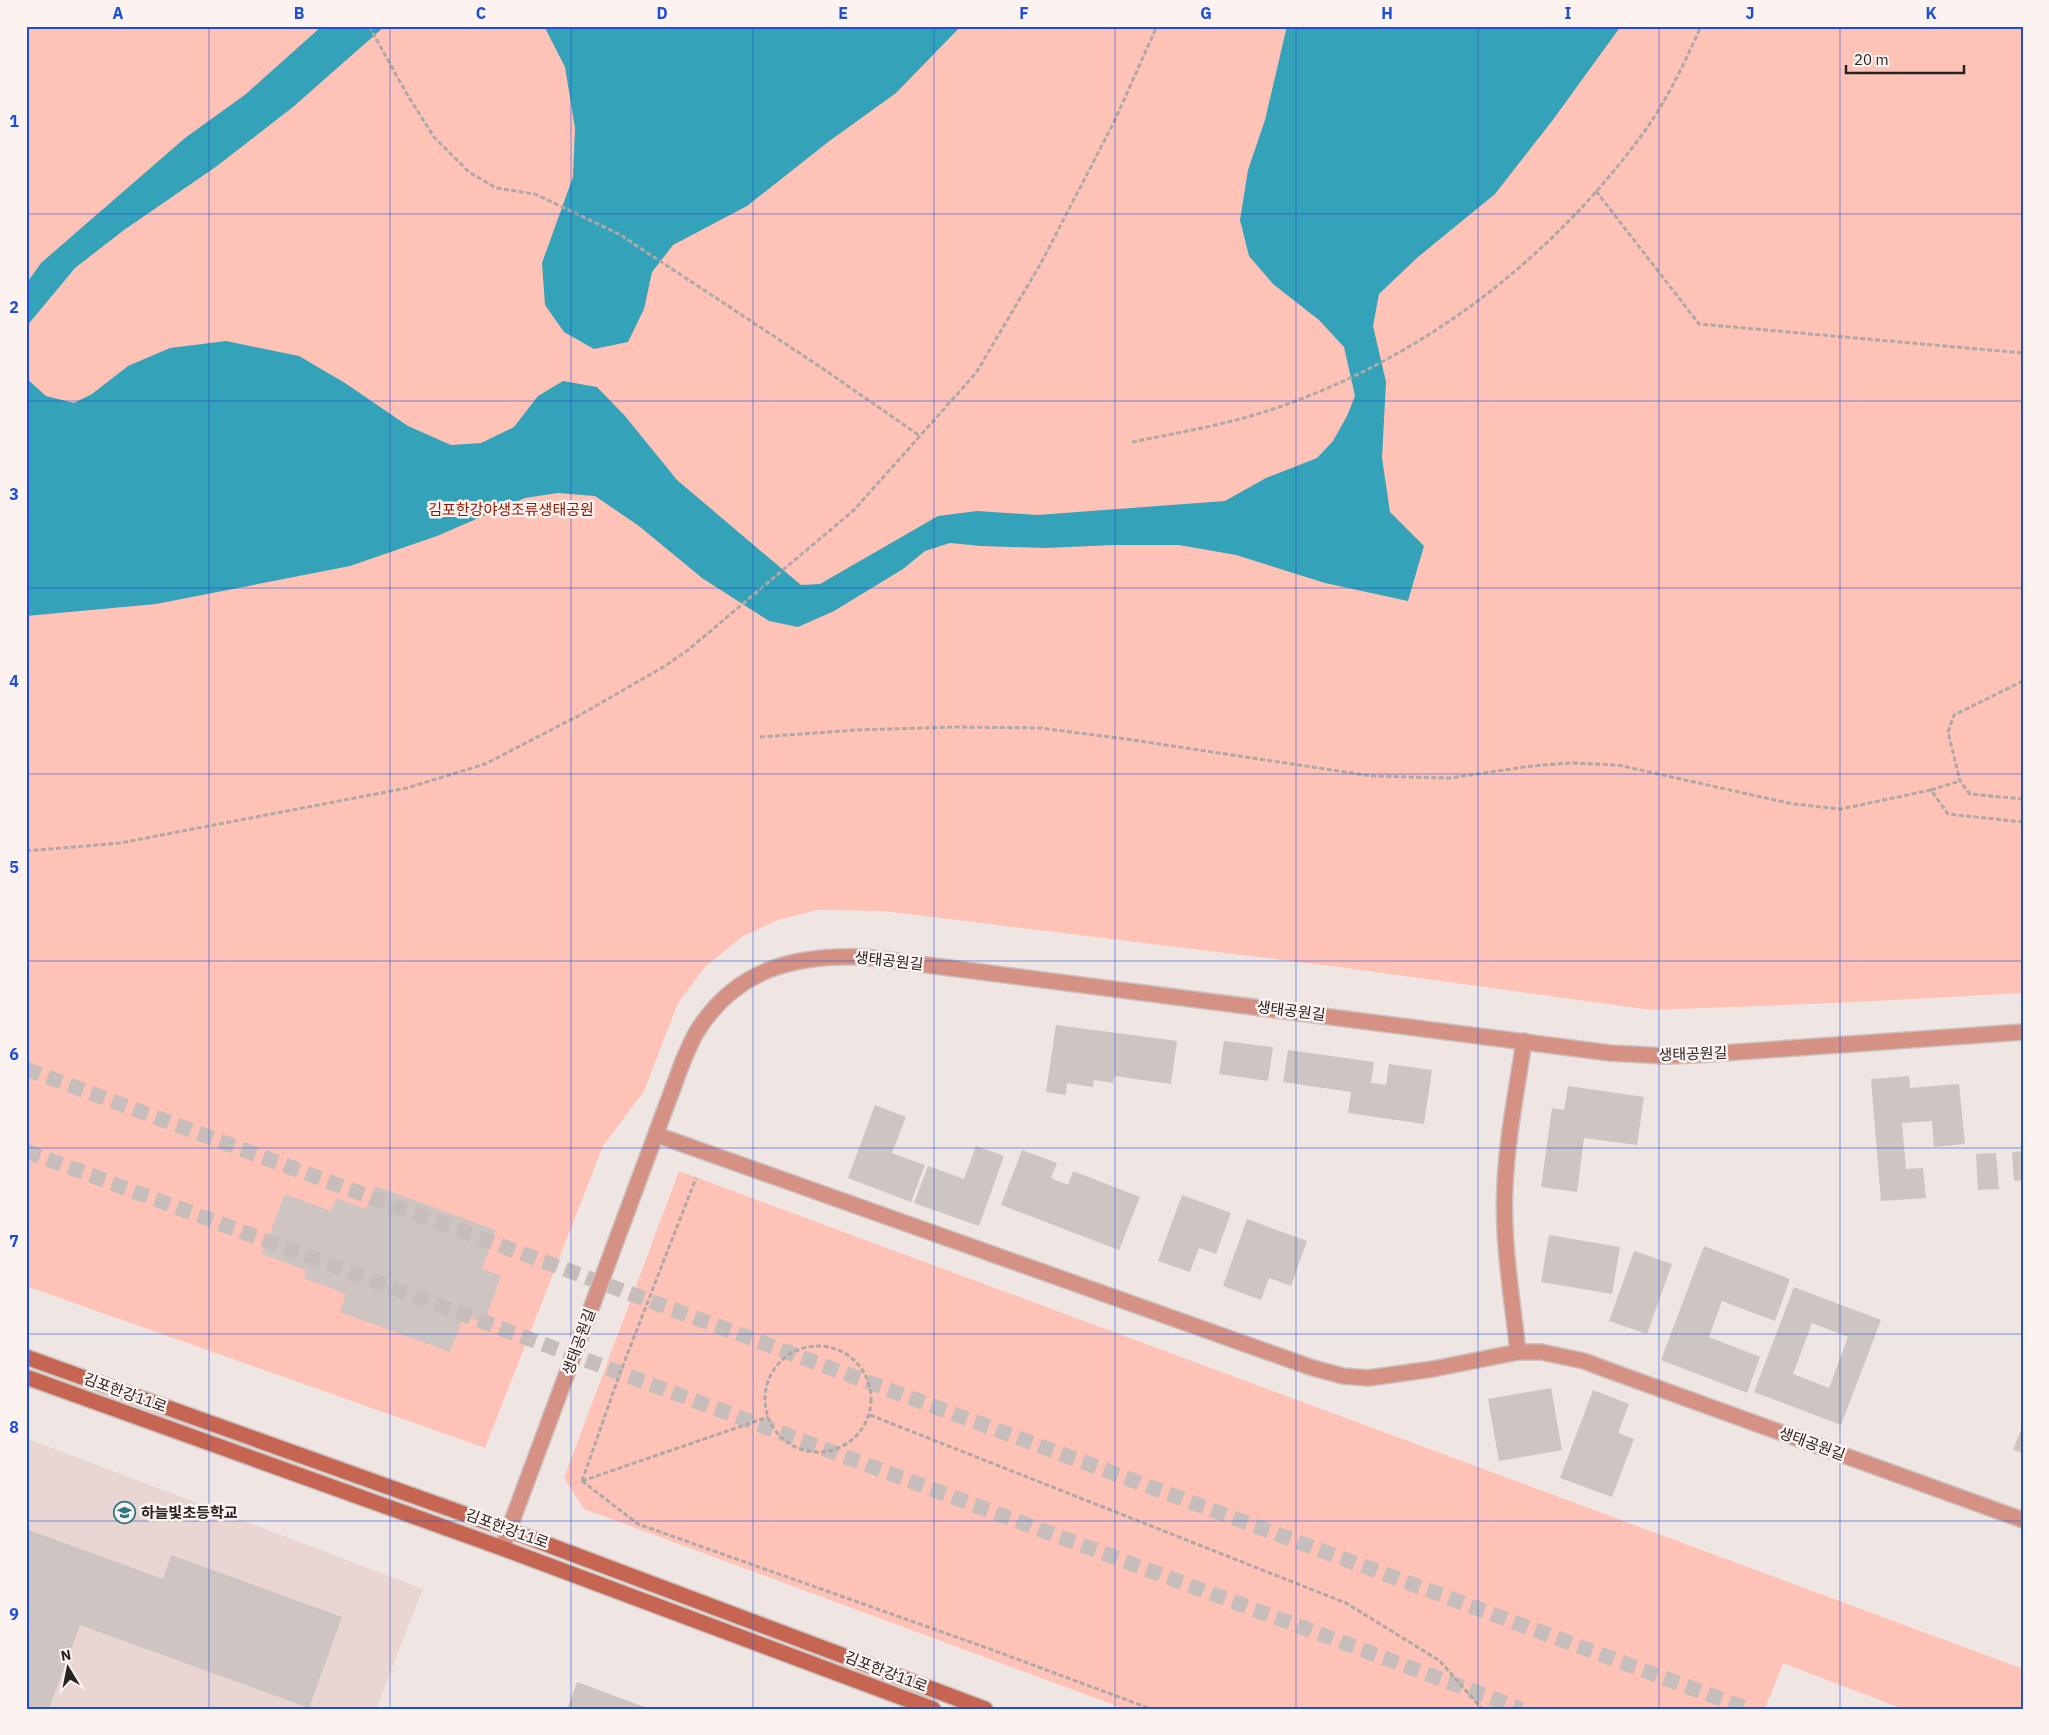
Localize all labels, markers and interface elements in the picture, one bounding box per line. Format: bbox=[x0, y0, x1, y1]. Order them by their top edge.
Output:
text: A bbox=[113, 3, 124, 23]
text: B bbox=[294, 3, 305, 23]
text: C bbox=[476, 3, 486, 23]
text: D bbox=[656, 3, 668, 23]
text: E bbox=[838, 3, 848, 23]
text: F bbox=[1019, 3, 1029, 23]
text: G bbox=[1200, 3, 1212, 23]
text: H bbox=[1381, 3, 1393, 23]
text: I bbox=[1565, 3, 1572, 23]
text: J bbox=[1746, 3, 1754, 23]
text: K bbox=[1925, 3, 1937, 23]
scale bar bbox=[1846, 42, 1964, 74]
text: 20 m bbox=[1854, 50, 1889, 69]
text: 1 bbox=[9, 111, 19, 131]
text: 2 bbox=[9, 297, 19, 317]
text: 3 bbox=[9, 484, 19, 504]
park label: 김포한강야생조류생태공원 bbox=[428, 500, 594, 519]
text: 4 bbox=[9, 671, 19, 691]
text: 5 bbox=[9, 857, 19, 877]
street label: 생태공원길 bbox=[854, 947, 924, 974]
street label: 생태공원길 bbox=[1256, 997, 1326, 1024]
street label: 생태공원길 bbox=[1658, 1043, 1728, 1064]
text: 6 bbox=[9, 1044, 19, 1064]
text: 7 bbox=[9, 1231, 19, 1251]
street label: 생태공원길 bbox=[558, 1306, 599, 1378]
street label: 김포한강11로 bbox=[81, 1369, 169, 1416]
text: 8 bbox=[9, 1417, 19, 1437]
street label: 생태공원길 bbox=[1776, 1423, 1848, 1464]
school or university icon: 하늘빛초등학교 bbox=[113, 1501, 137, 1525]
place label: 하늘빛초등학교 bbox=[141, 1503, 238, 1522]
street label: 김포한강11로 bbox=[463, 1505, 551, 1552]
text: 9 bbox=[9, 1604, 19, 1624]
north arrow bbox=[42, 1642, 92, 1692]
text: N bbox=[59, 1645, 72, 1665]
street label: 김포한강11로 bbox=[842, 1647, 930, 1696]

